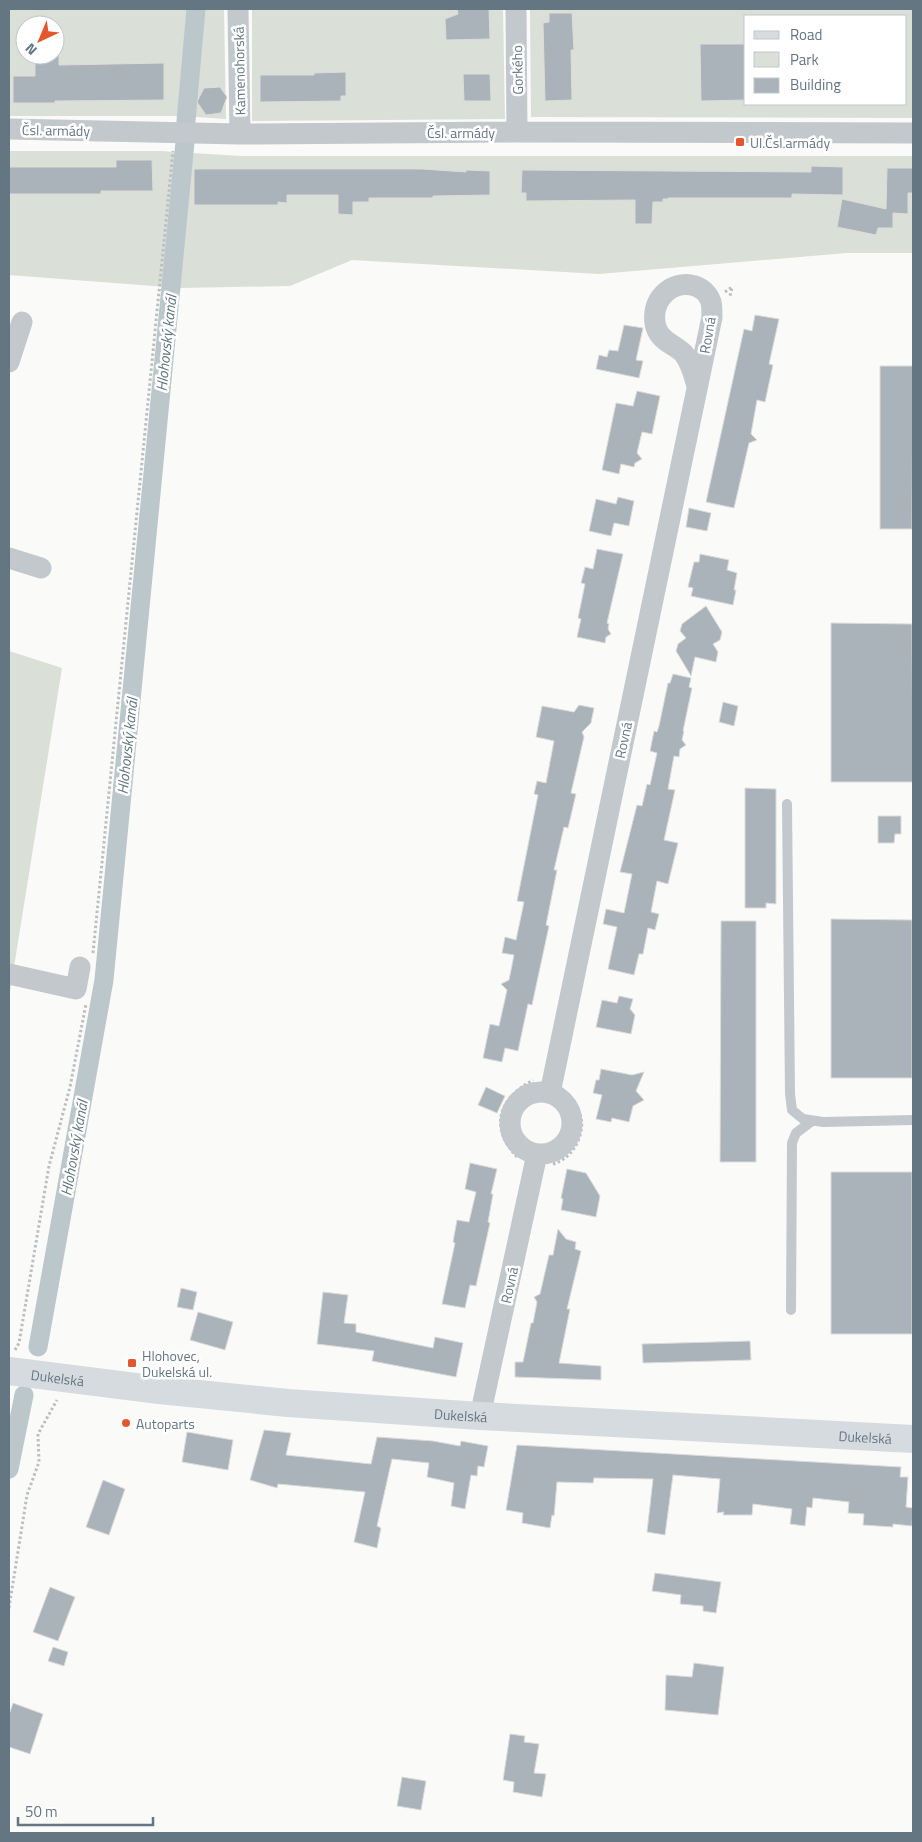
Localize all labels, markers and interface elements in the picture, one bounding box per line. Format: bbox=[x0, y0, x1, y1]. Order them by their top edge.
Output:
north arrow bbox=[15, 15, 65, 65]
legend bbox=[744, 15, 907, 105]
text: Road bbox=[790, 23, 822, 46]
street label: Kamenohorská bbox=[228, 27, 250, 115]
text: N bbox=[20, 39, 41, 61]
street label: Gorkého bbox=[506, 45, 528, 95]
text: Park bbox=[790, 48, 819, 71]
text: Building bbox=[790, 73, 841, 96]
street label: Čsl. armády bbox=[22, 119, 91, 141]
street label: Čsl. armády bbox=[427, 122, 495, 143]
place label: Ul.Čsl.armády bbox=[750, 132, 830, 153]
marker: Ul.Čsl.armády bbox=[734, 136, 746, 148]
water label: Hlohovský kanál bbox=[150, 292, 183, 392]
street label: Rovná bbox=[693, 315, 721, 355]
water label: Hlohovský kanál bbox=[111, 695, 144, 795]
street label: Rovná bbox=[609, 720, 637, 760]
water label: Hlohovský kanál bbox=[54, 1097, 94, 1198]
street label: Rovná bbox=[495, 1265, 523, 1305]
place label: Hlohovec, Dukelská ul. bbox=[142, 1345, 212, 1382]
marker: Hlohovec, Dukelská ul. bbox=[126, 1357, 138, 1369]
street label: Dukelská bbox=[30, 1363, 85, 1391]
street label: Dukelská bbox=[433, 1402, 488, 1427]
place label: Autoparts bbox=[136, 1413, 195, 1434]
marker: Autoparts bbox=[120, 1417, 132, 1429]
street label: Dukelská bbox=[838, 1425, 892, 1448]
scale bar bbox=[18, 1794, 152, 1826]
text: 50 m bbox=[25, 1800, 58, 1823]

